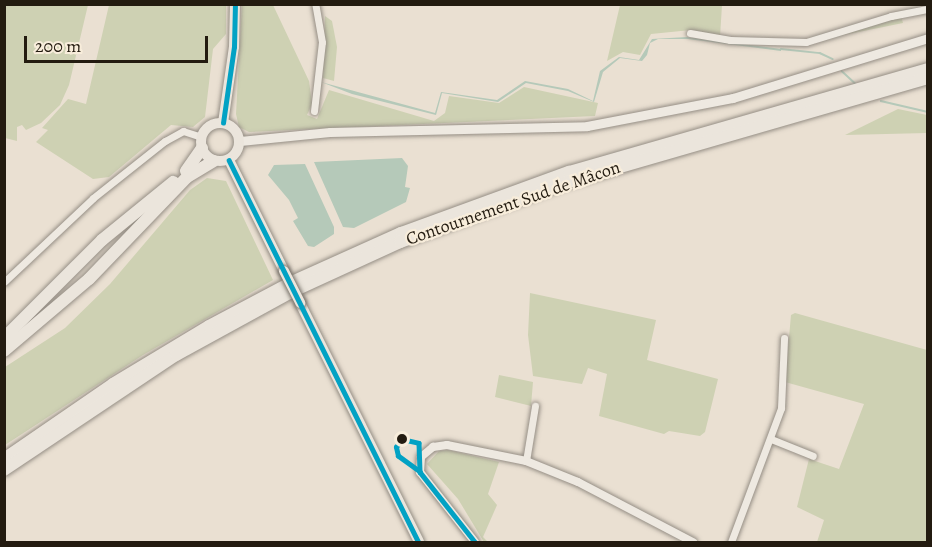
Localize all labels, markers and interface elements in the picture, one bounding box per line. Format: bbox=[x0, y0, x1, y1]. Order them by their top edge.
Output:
scale bar bbox=[27, 24, 212, 62]
text: 200 m bbox=[35, 34, 81, 58]
street label: Contournement Sud de Mâcon bbox=[403, 156, 623, 250]
unlabelled marker bbox=[396, 433, 408, 445]

